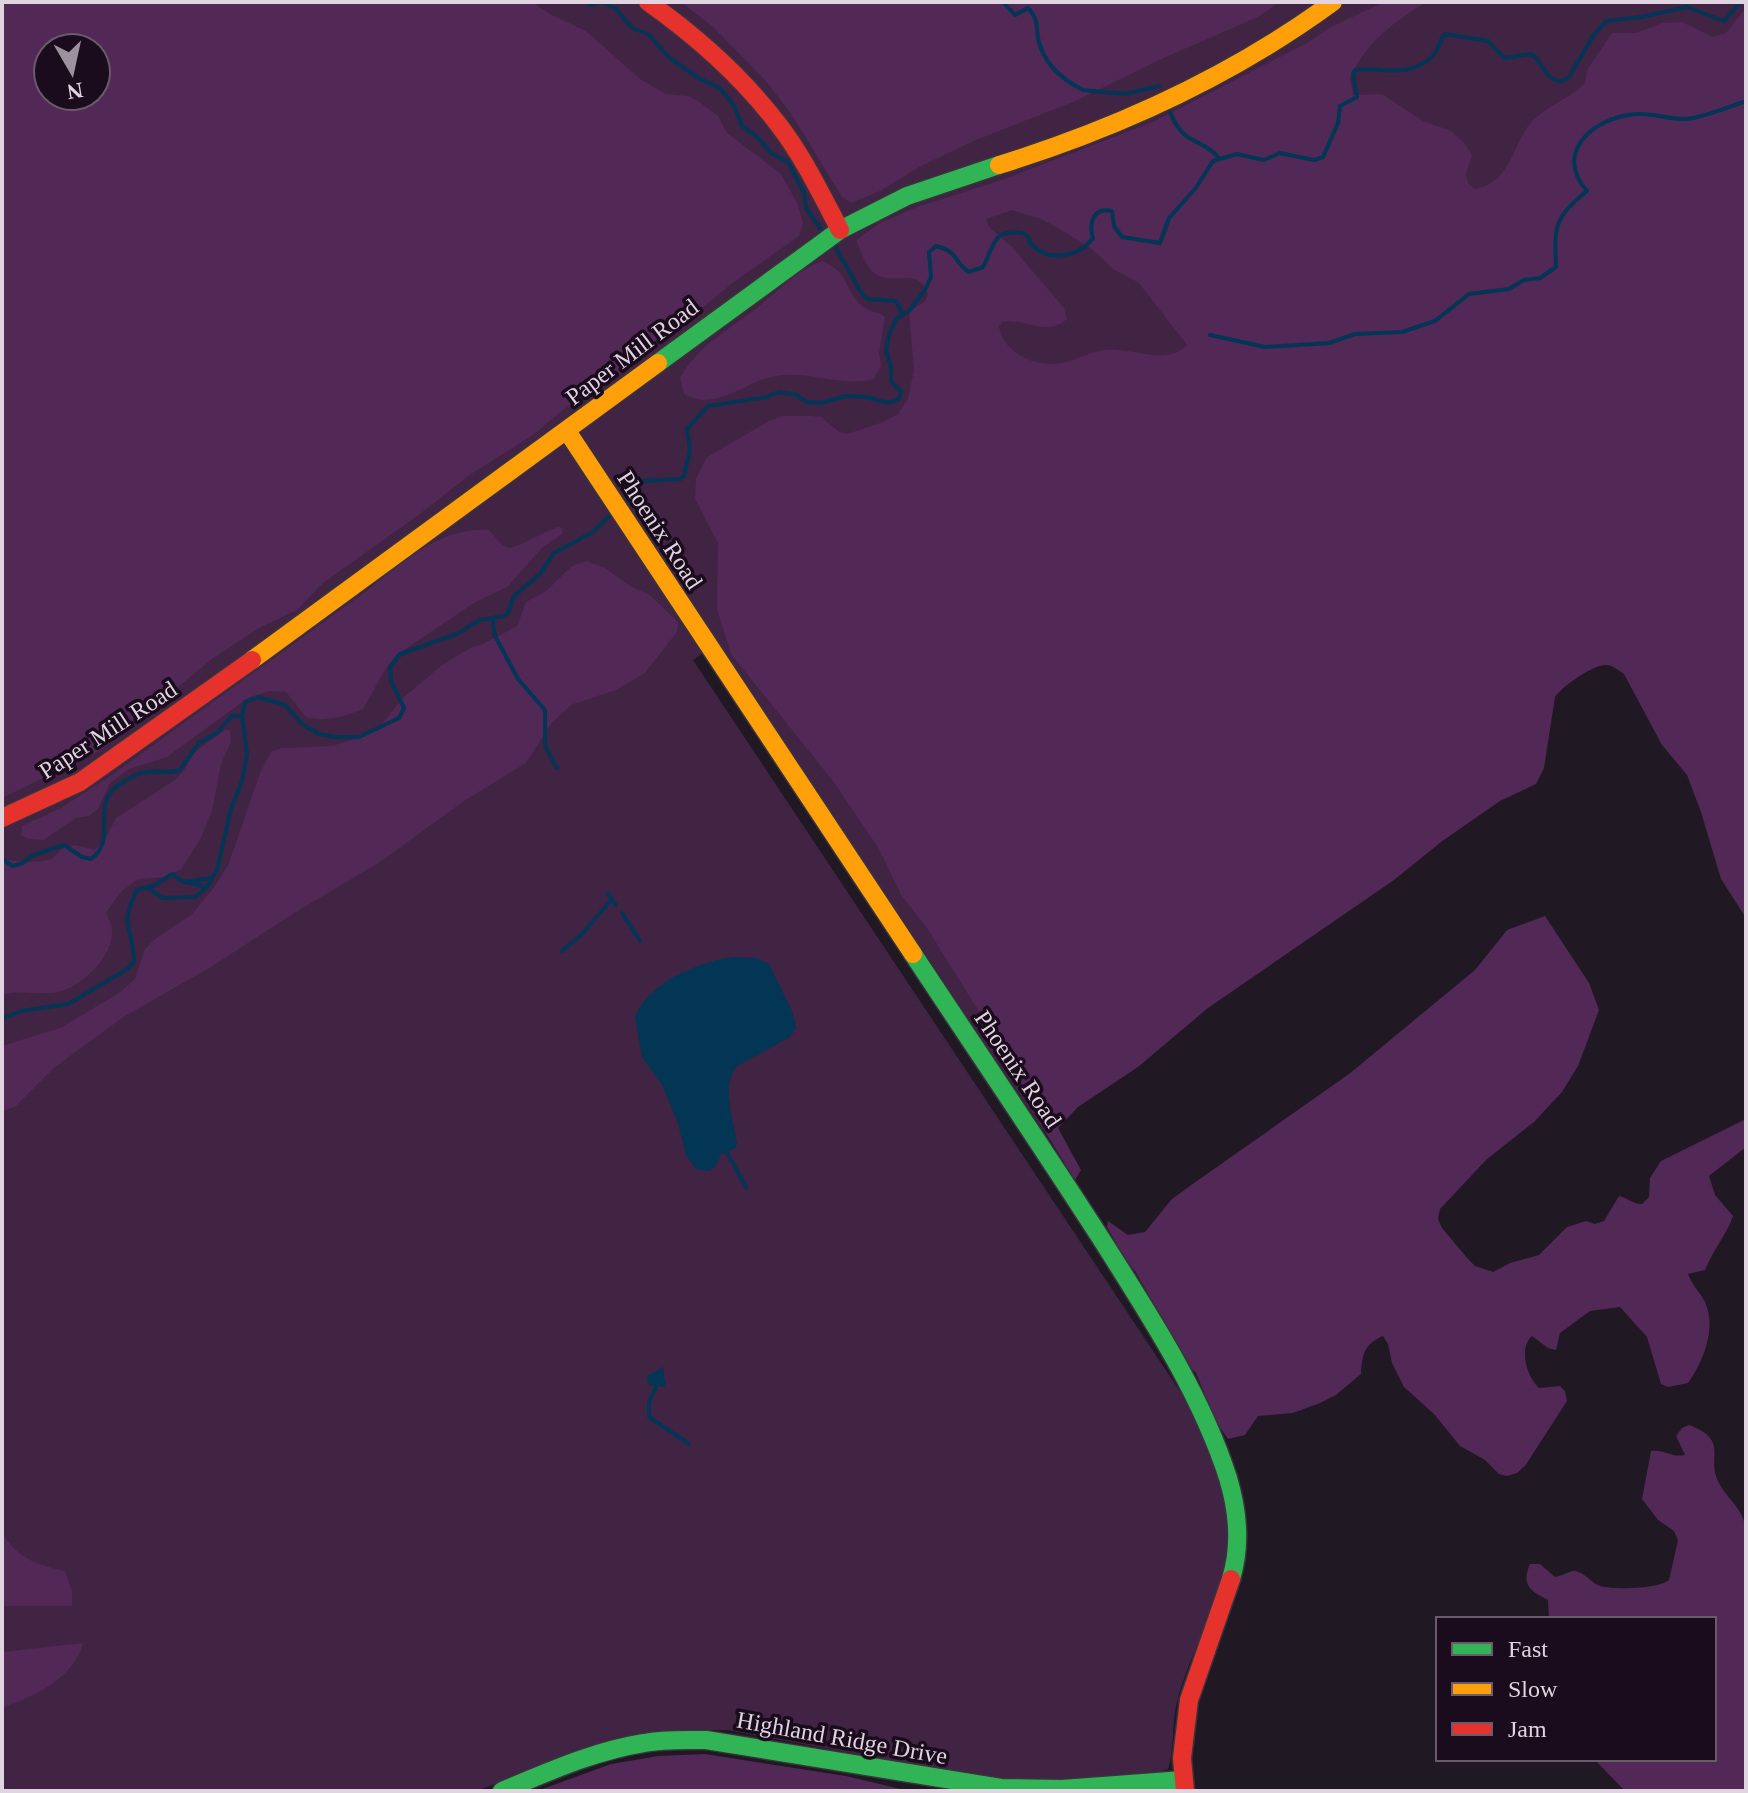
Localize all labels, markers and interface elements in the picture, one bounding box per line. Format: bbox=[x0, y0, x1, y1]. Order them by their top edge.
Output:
north arrow bbox=[32, 32, 112, 112]
text: N bbox=[65, 78, 85, 105]
street label: Paper Mill Road bbox=[561, 294, 703, 410]
street label: Phoenix Road bbox=[612, 466, 708, 594]
street label: Paper Mill Road bbox=[34, 676, 182, 784]
street label: Phoenix Road bbox=[969, 1006, 1067, 1132]
legend bbox=[1436, 1617, 1716, 1761]
text: Fast bbox=[1508, 1636, 1548, 1662]
text: Slow bbox=[1508, 1676, 1558, 1702]
street label: Highland Ridge Drive bbox=[735, 1707, 949, 1769]
text: Jam bbox=[1508, 1716, 1547, 1742]

